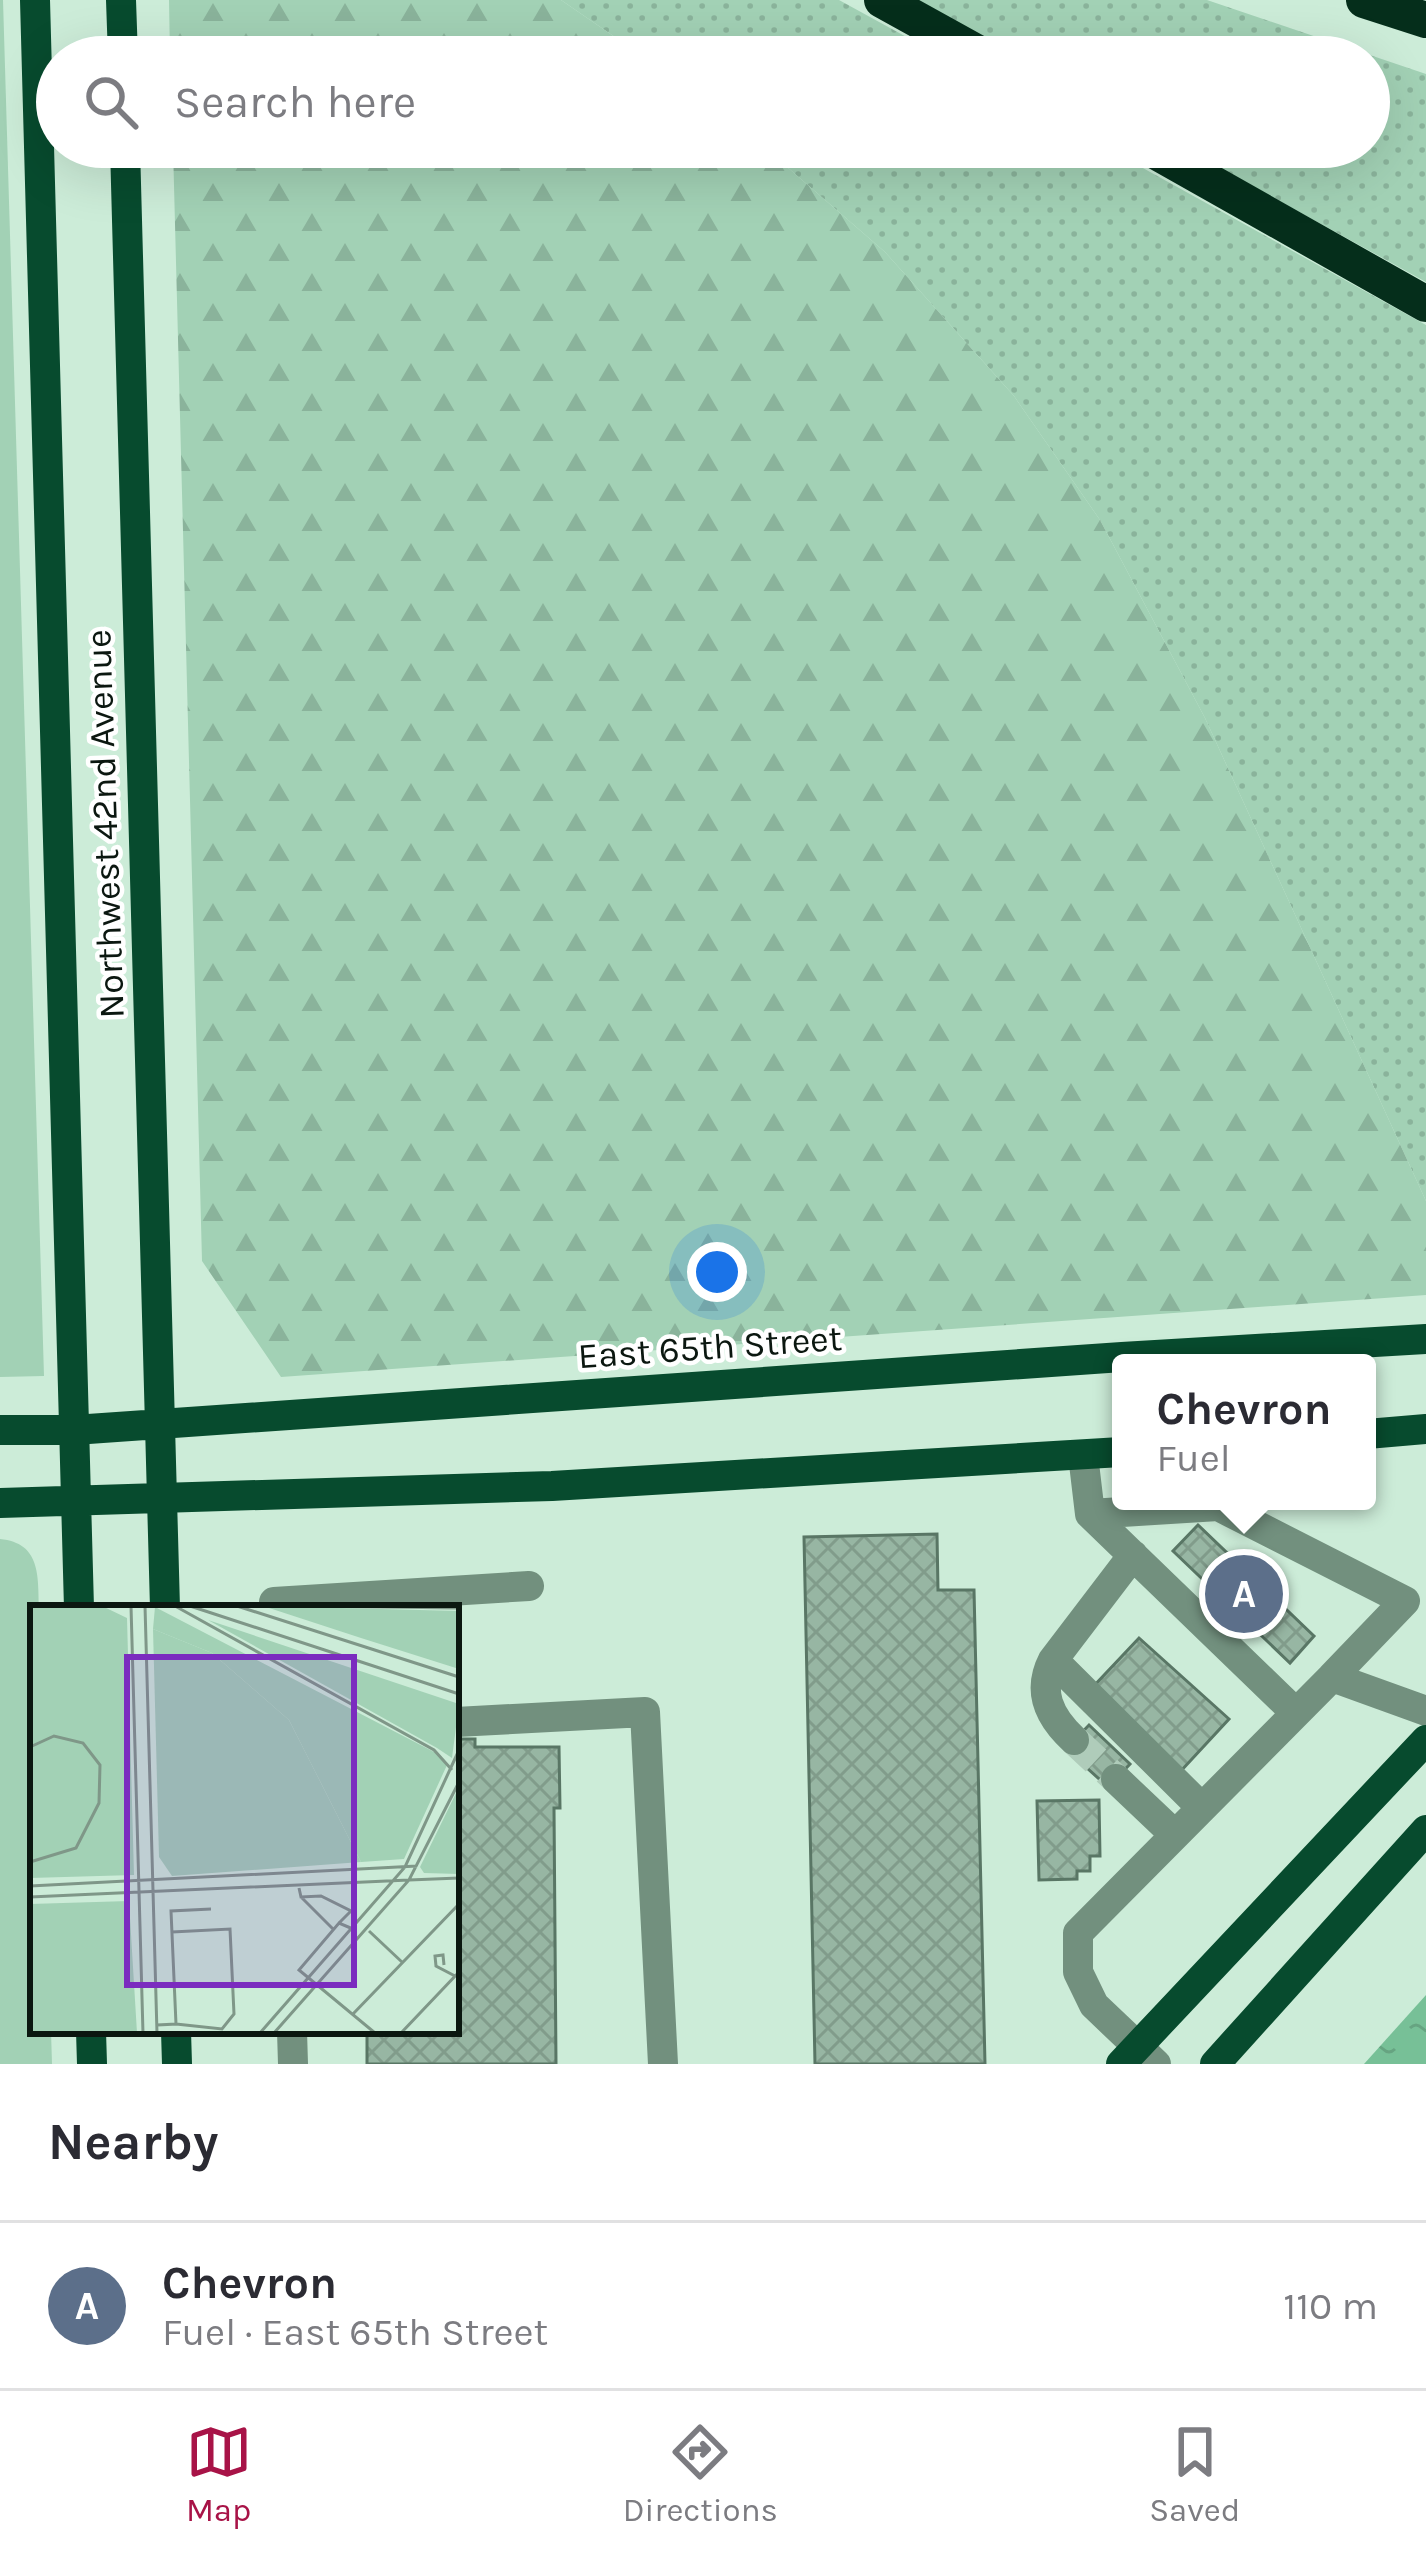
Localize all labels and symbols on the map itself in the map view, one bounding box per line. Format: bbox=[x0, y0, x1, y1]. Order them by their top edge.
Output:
street label: Northwest 42nd Avenue bbox=[77, 629, 133, 1019]
your location bbox=[687, 1242, 747, 1302]
street label: East 65th Street bbox=[577, 1317, 843, 1377]
pin: A bbox=[1205, 1549, 1283, 1639]
inset map bbox=[30, 1605, 459, 2034]

